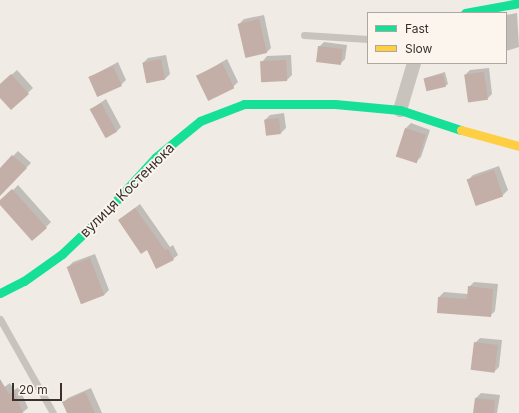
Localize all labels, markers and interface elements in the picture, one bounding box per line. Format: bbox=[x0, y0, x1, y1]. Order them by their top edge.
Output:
legend bbox=[367, 12, 507, 64]
text: Fast bbox=[405, 21, 429, 36]
text: Slow bbox=[405, 41, 432, 56]
street label: вулиця Костенюка bbox=[76, 139, 178, 241]
scale bar bbox=[14, 375, 64, 401]
text: 20 m bbox=[19, 382, 48, 397]

